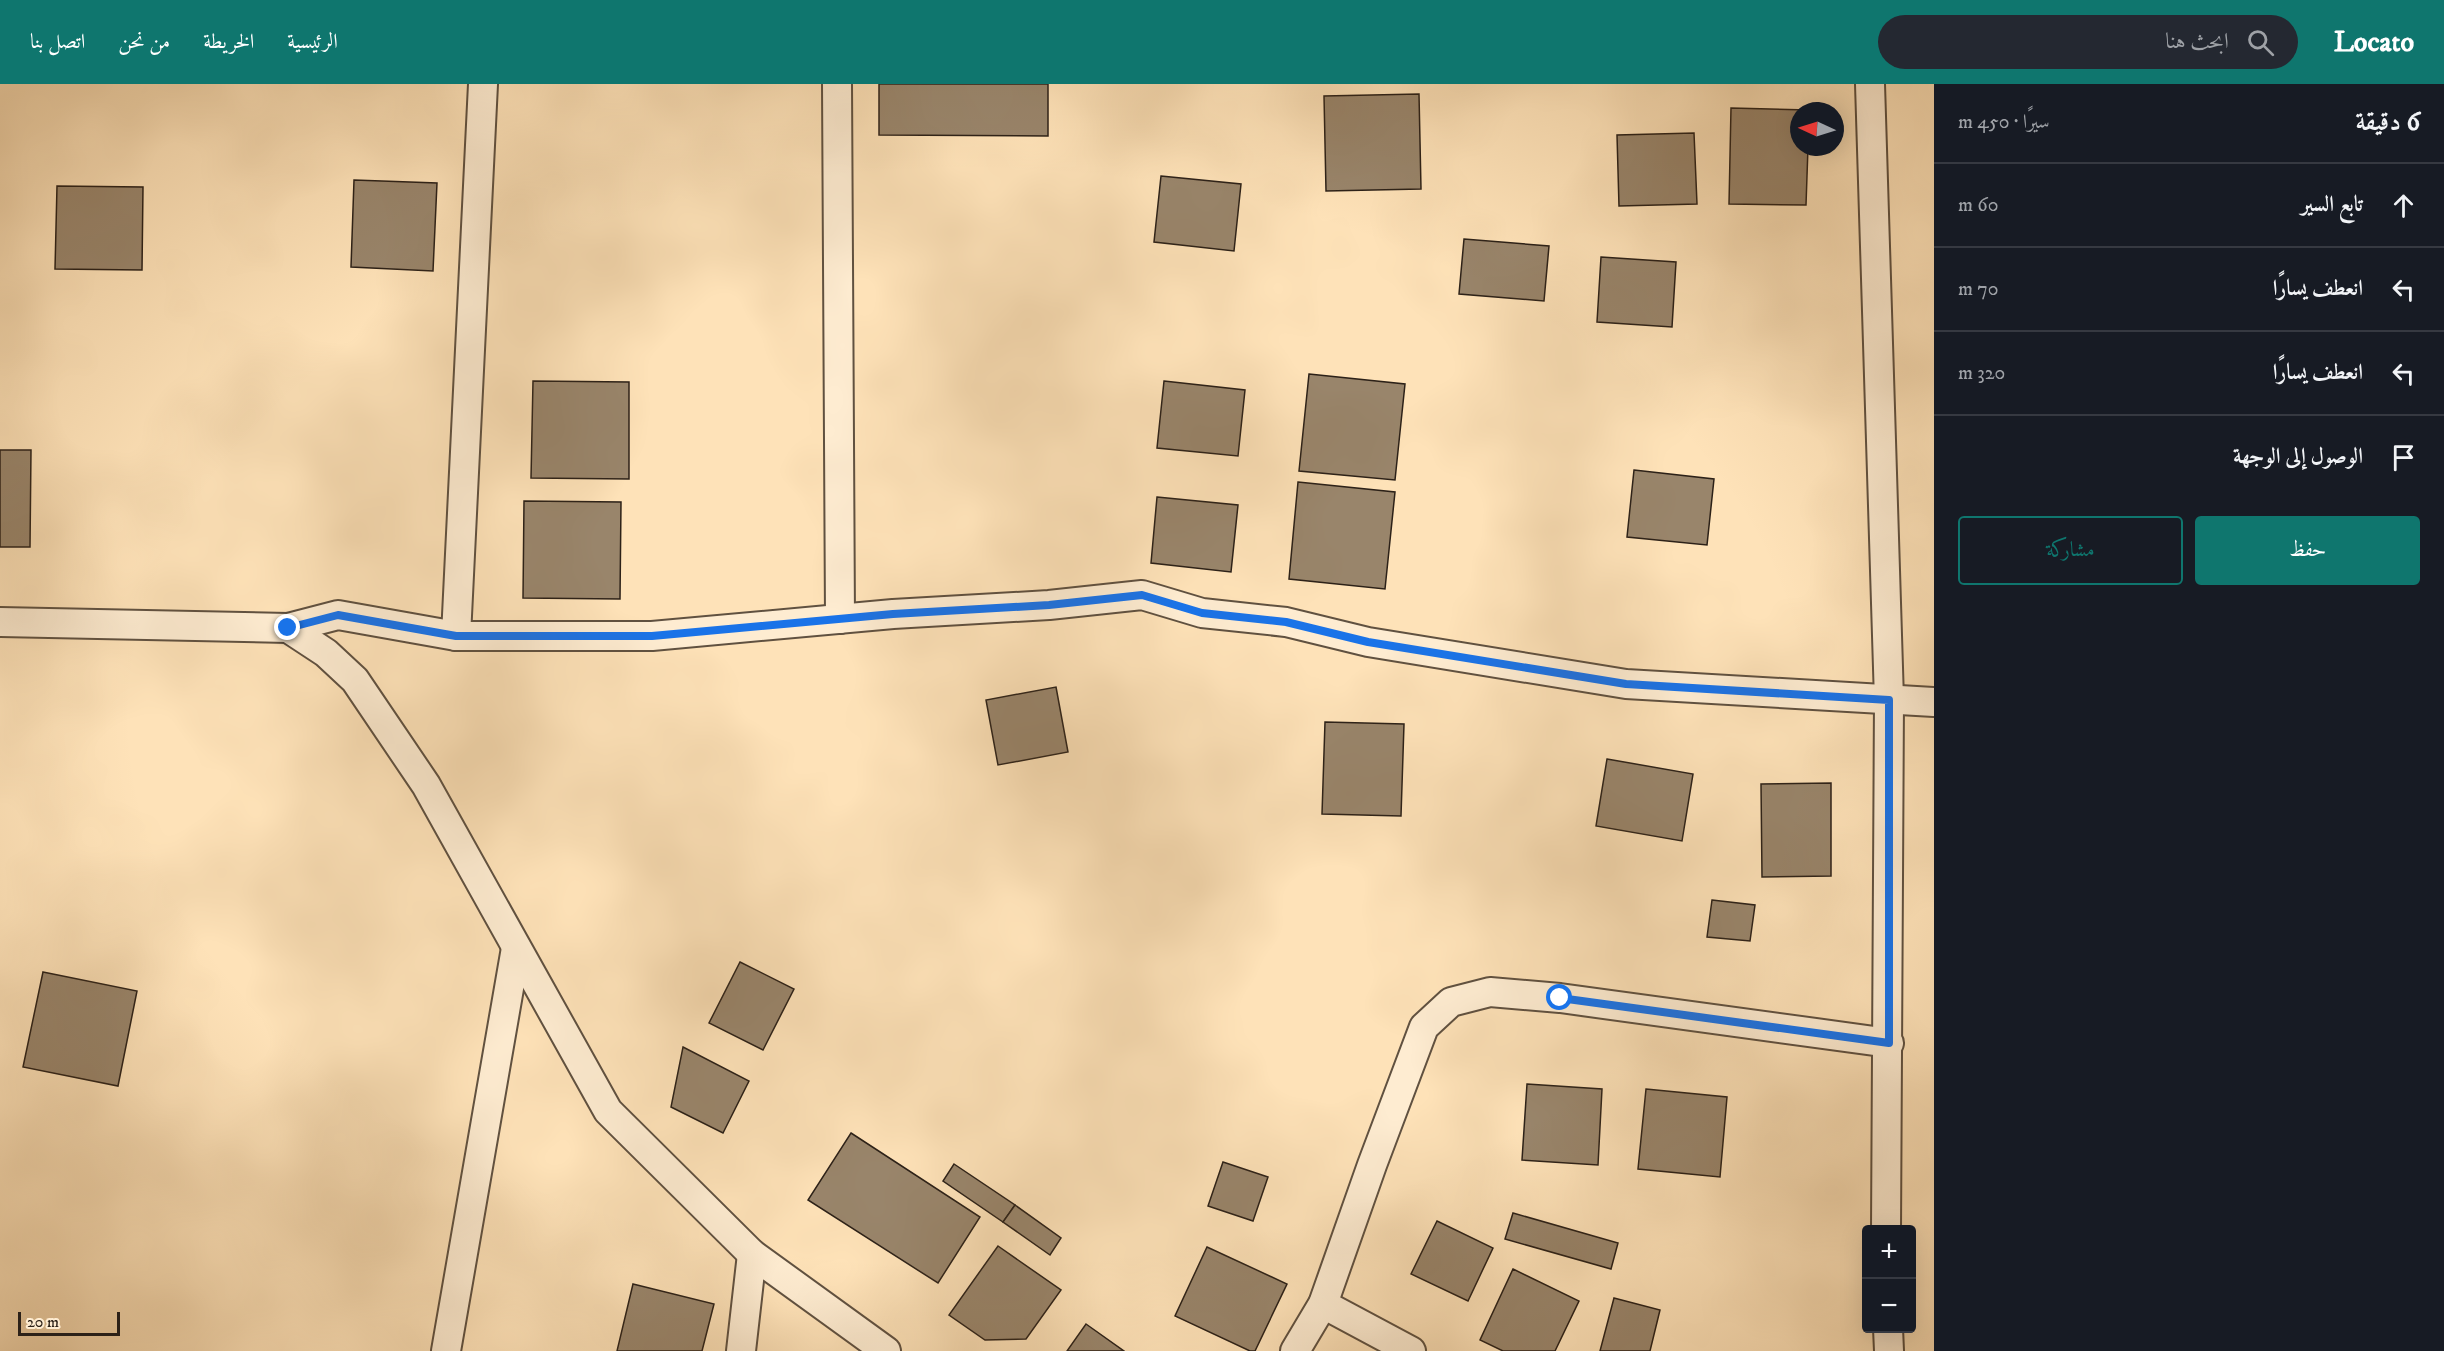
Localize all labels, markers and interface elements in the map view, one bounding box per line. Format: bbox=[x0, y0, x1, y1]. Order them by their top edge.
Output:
search box bbox=[1878, 15, 2298, 69]
text: Locato bbox=[2334, 25, 2414, 60]
icon: search bbox=[2244, 26, 2277, 59]
text: ابحث هنا bbox=[2165, 28, 2229, 55]
text: اتصل بنا bbox=[30, 29, 85, 55]
text: من نحن bbox=[118, 29, 170, 55]
text: الخريطة bbox=[203, 29, 254, 55]
text: الرئيسية bbox=[287, 29, 338, 55]
north arrow bbox=[1790, 102, 1844, 156]
text: 6 دقيقة bbox=[2355, 106, 2420, 139]
text: سيرًا · 450 m bbox=[1958, 110, 2050, 135]
icon: ahead bbox=[2387, 189, 2420, 222]
text: تابع السير bbox=[2301, 191, 2363, 218]
text: 60 m bbox=[1958, 193, 1999, 218]
icon: left bbox=[2387, 273, 2420, 306]
text: انعطف يسارًا bbox=[2273, 275, 2363, 302]
text: 70 m bbox=[1958, 277, 1999, 302]
icon: left bbox=[2387, 357, 2420, 390]
text: انعطف يسارًا bbox=[2273, 359, 2363, 386]
text: 320 m bbox=[1958, 361, 2005, 386]
icon: arrive bbox=[2387, 441, 2420, 474]
text: الوصول إلى الوجهة bbox=[2233, 443, 2363, 470]
button: مشاركة bbox=[1958, 516, 2183, 585]
button: حفظ bbox=[2195, 516, 2420, 585]
route end bbox=[274, 614, 300, 640]
route start bbox=[1546, 984, 1572, 1010]
map controls bbox=[1862, 1225, 1916, 1333]
button: + bbox=[1862, 1225, 1916, 1279]
button: − bbox=[1862, 1279, 1916, 1333]
scale bar bbox=[18, 1309, 120, 1336]
text: 20 m bbox=[27, 1312, 59, 1332]

